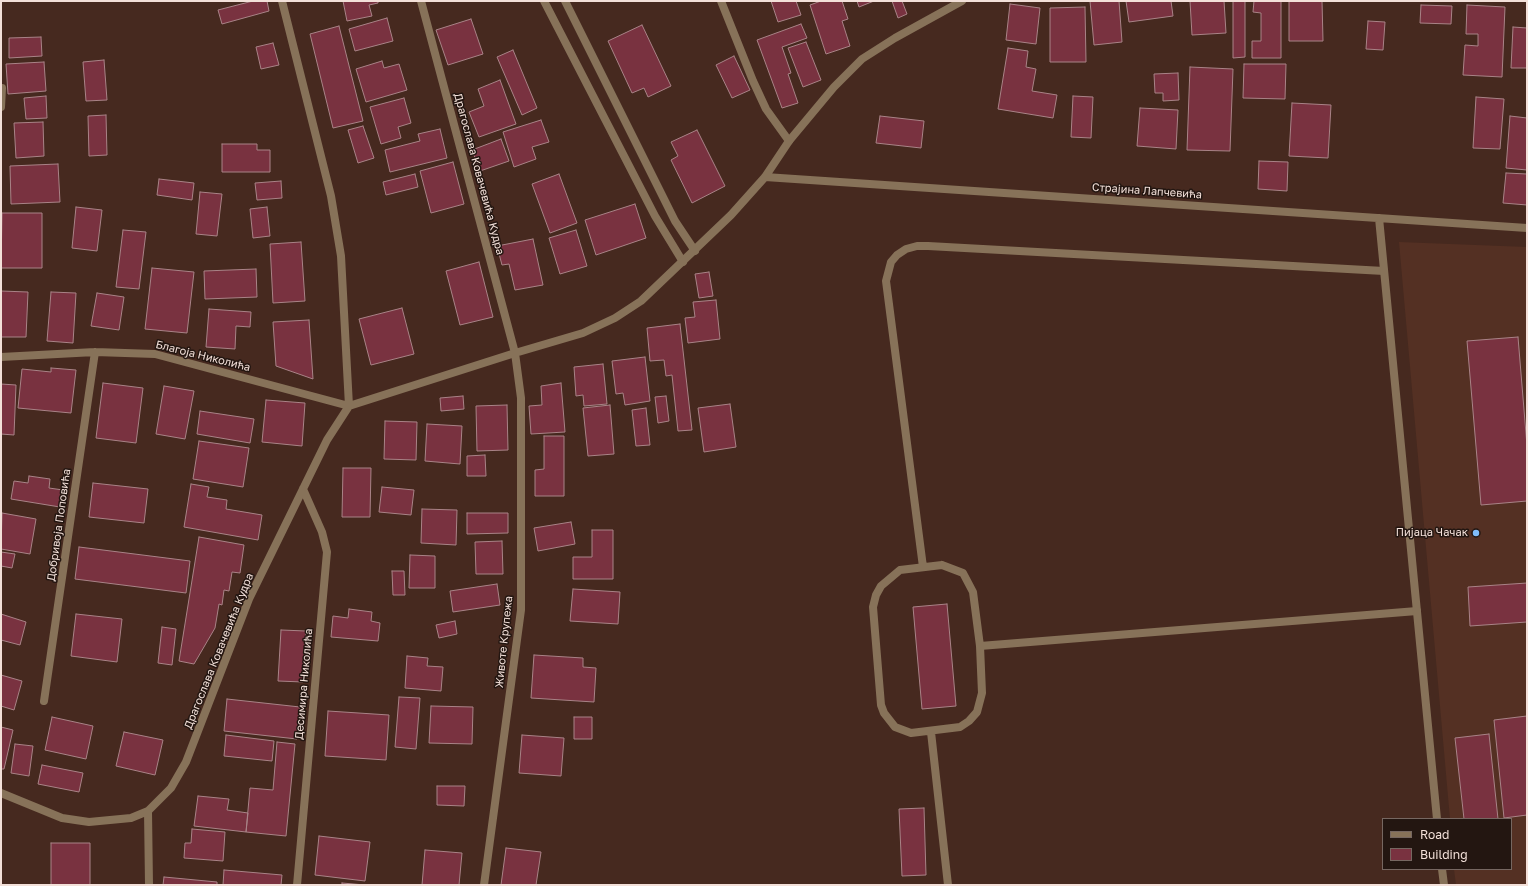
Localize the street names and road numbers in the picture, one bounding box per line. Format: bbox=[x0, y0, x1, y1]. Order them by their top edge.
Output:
street label: Драгослава Ковачевића Кудра bbox=[451, 92, 507, 256]
street label: Страјина Лапчевића bbox=[1092, 181, 1202, 201]
street label: Благоја Николића bbox=[154, 338, 252, 374]
street label: Добривоја Поповића bbox=[45, 468, 73, 582]
street label: Драгослава Ковачевића Кудра bbox=[182, 571, 256, 731]
street label: Животе Крупежа bbox=[493, 595, 515, 689]
street label: Десимира Николића bbox=[293, 628, 315, 740]

